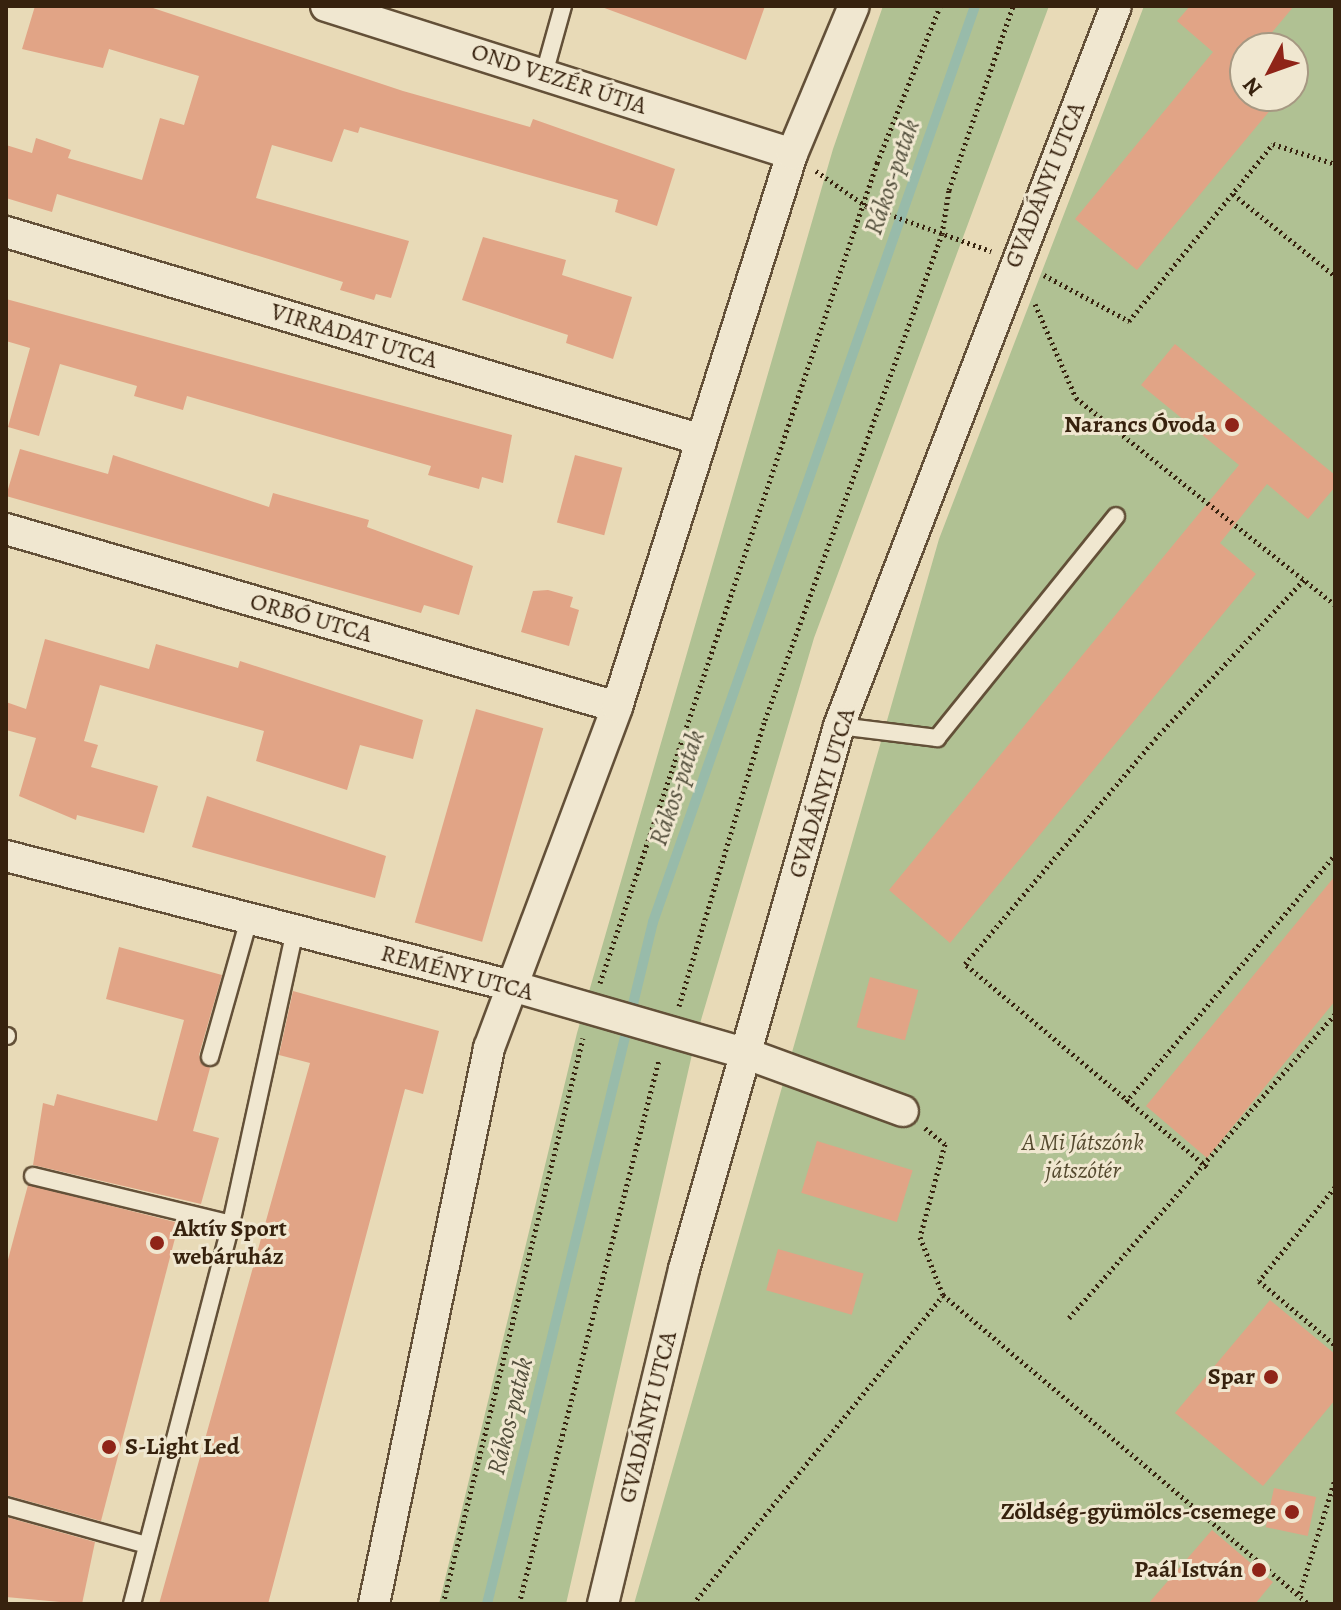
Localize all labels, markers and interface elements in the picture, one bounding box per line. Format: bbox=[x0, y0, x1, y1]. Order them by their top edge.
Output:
north arrow bbox=[1229, 32, 1309, 112]
street label: OND VEZÉR ÚTJA bbox=[468, 37, 650, 121]
text: N bbox=[1236, 71, 1269, 102]
street label: GVADÁNYI UTCA bbox=[999, 98, 1091, 272]
water label: Rákos-patak bbox=[858, 115, 926, 239]
street label: VIRRADAT UTCA bbox=[267, 297, 441, 375]
place label: Narancs Óvoda bbox=[1064, 411, 1216, 439]
marker: Narancs Óvoda bbox=[1223, 416, 1241, 434]
street label: ORBÓ UTCA bbox=[247, 587, 375, 649]
street label: GVADÁNYI UTCA bbox=[782, 705, 862, 881]
water label: Rákos-patak bbox=[643, 726, 711, 850]
street label: REMÉNY UTCA bbox=[378, 939, 536, 1007]
park label: A Mi Játszónk játszótér bbox=[1022, 1129, 1144, 1185]
place label: Aktív Sport webáruház bbox=[173, 1215, 287, 1271]
marker: Aktív Sport webáruház bbox=[148, 1234, 166, 1252]
street label: GVADÁNYI UTCA bbox=[613, 1328, 683, 1506]
water label: Rákos-patak bbox=[480, 1354, 540, 1478]
place label: Spar bbox=[1208, 1363, 1255, 1391]
marker: Spar bbox=[1262, 1368, 1280, 1386]
place label: S-Light Led bbox=[125, 1433, 240, 1461]
marker: S-Light Led bbox=[100, 1438, 118, 1456]
place label: Zöldség-gyümölcs-csemege bbox=[1001, 1498, 1276, 1526]
marker: Zöldség-gyümölcs-csemege bbox=[1283, 1503, 1301, 1521]
place label: Paál István bbox=[1134, 1556, 1243, 1584]
marker: Paál István bbox=[1250, 1561, 1268, 1579]

